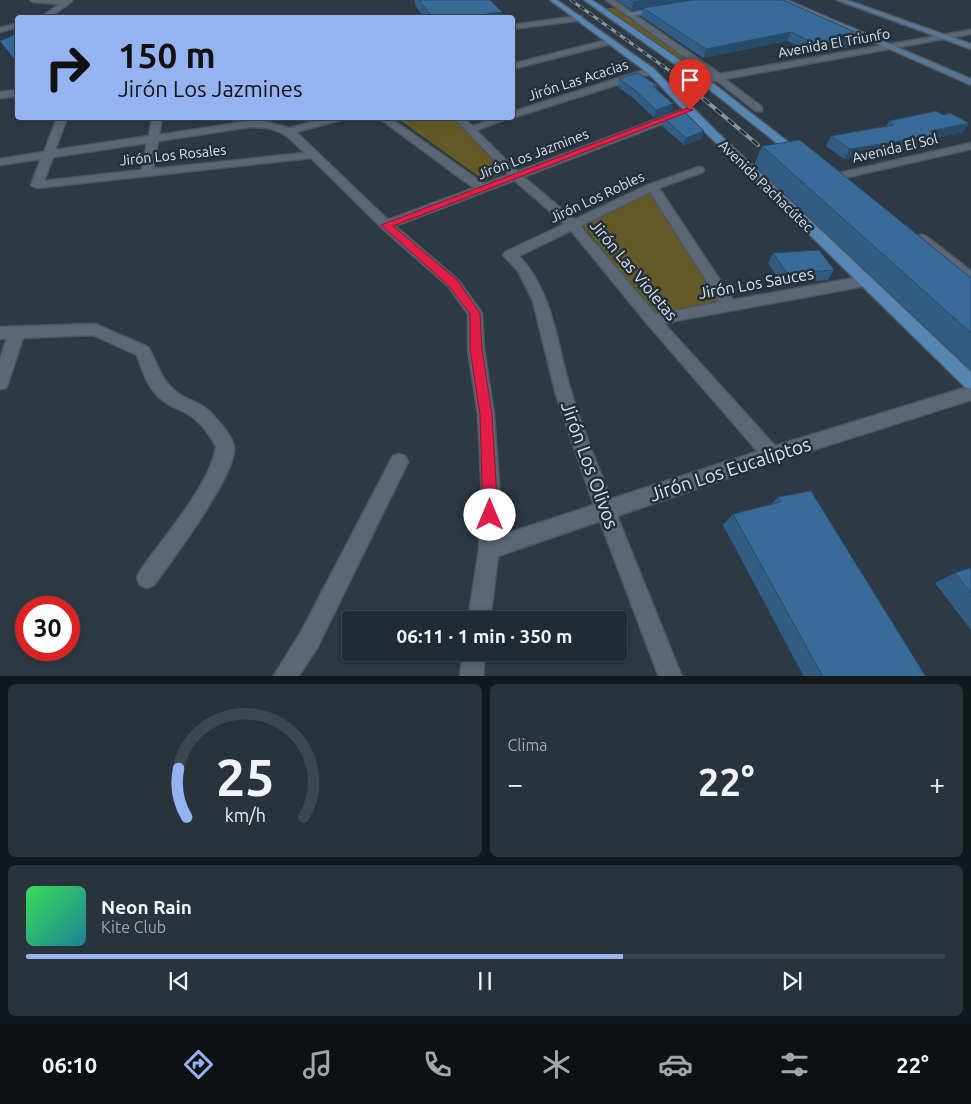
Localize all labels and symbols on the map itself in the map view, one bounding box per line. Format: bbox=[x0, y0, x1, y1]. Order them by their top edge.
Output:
street label: Avenida El Triunfo bbox=[777, 25, 891, 61]
street label: Jirón Las Acacias bbox=[526, 56, 630, 104]
pin bbox=[669, 59, 711, 110]
street label: Jirón Los Jazmines bbox=[475, 125, 591, 183]
street label: Avenida El Sol bbox=[851, 130, 940, 166]
street label: Avenida Pachacútec bbox=[716, 137, 817, 235]
street label: Jirón Los Rosales bbox=[119, 141, 227, 169]
street label: Jirón Los Robles bbox=[547, 168, 647, 226]
street label: Jirón Las Violetas bbox=[587, 216, 681, 324]
street label: Jirón Los Sauces bbox=[697, 264, 815, 302]
street label: Jirón Los Olivos bbox=[557, 398, 623, 532]
street label: Jirón Los Eucaliptos bbox=[647, 433, 813, 505]
position arrow bbox=[463, 488, 515, 540]
speed limit sign: 30 bbox=[15, 596, 80, 661]

